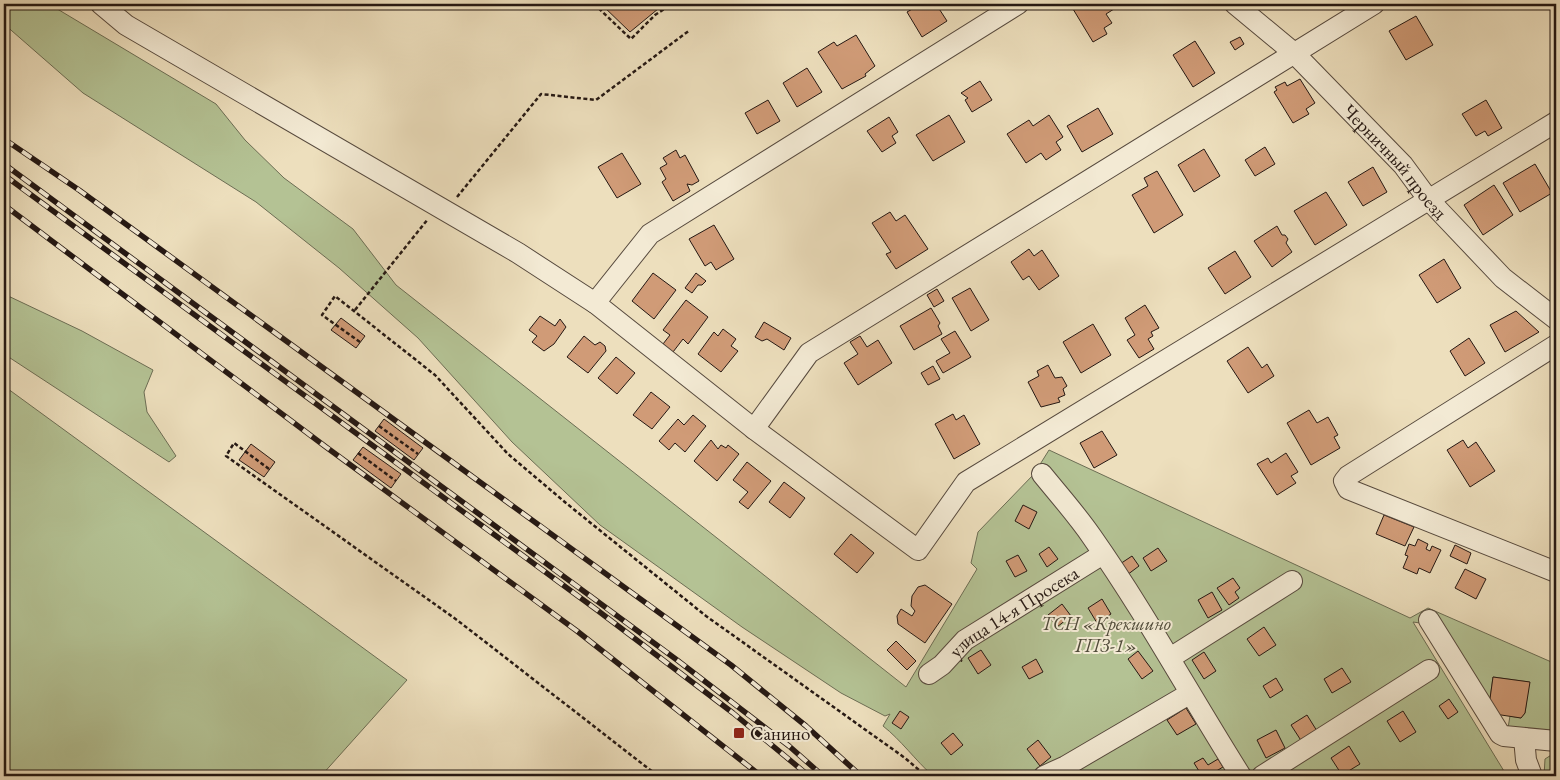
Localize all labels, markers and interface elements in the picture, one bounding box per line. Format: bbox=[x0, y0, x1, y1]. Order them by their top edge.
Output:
street label: Черничный проезд bbox=[1337, 99, 1453, 225]
street label: улица 14-я Просека bbox=[943, 560, 1084, 663]
park label: ТСН «Крекшино ГПЗ-1» bbox=[1041, 611, 1171, 658]
place label: Санино bbox=[750, 721, 810, 746]
marker: Санино bbox=[732, 726, 746, 740]

